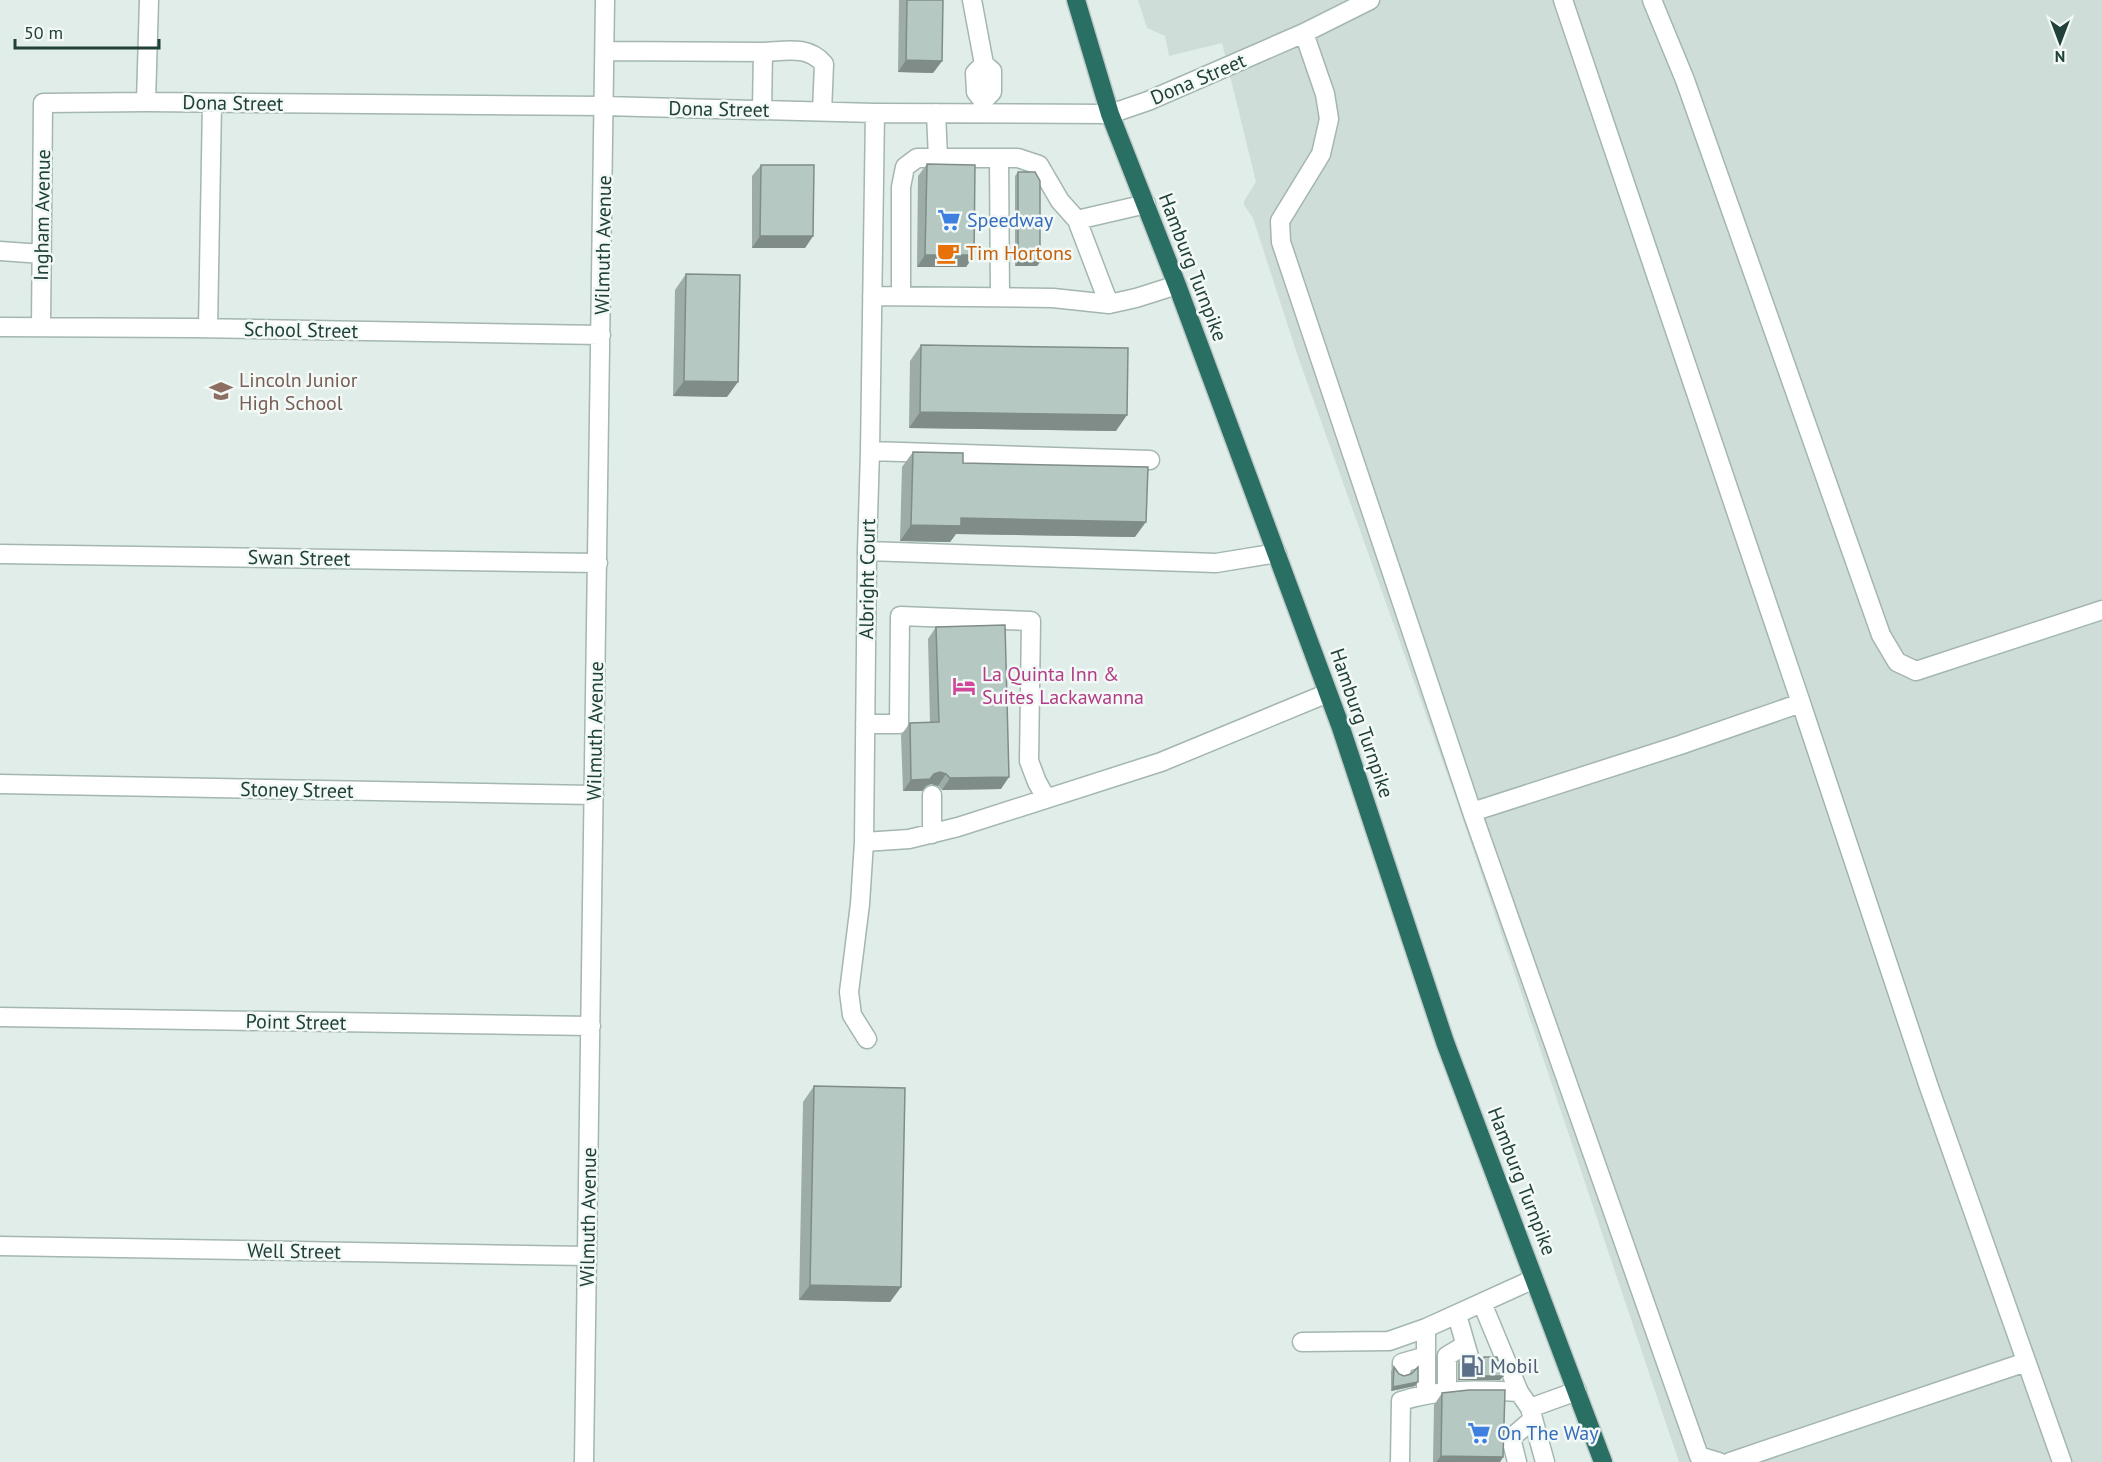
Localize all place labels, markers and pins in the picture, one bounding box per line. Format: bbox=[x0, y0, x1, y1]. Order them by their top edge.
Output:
supermarket icon: Speedway bbox=[936, 207, 962, 233]
place label: Speedway bbox=[967, 207, 1054, 233]
cafe icon: Tim Hortons bbox=[935, 240, 961, 266]
place label: Tim Hortons bbox=[966, 240, 1072, 266]
place label: Lincoln Junior High School bbox=[239, 367, 358, 416]
school or university icon: Lincoln Junior High School bbox=[208, 378, 234, 404]
place label: La Quinta Inn & Suites Lackawanna bbox=[982, 661, 1144, 710]
hotel icon: La Quinta Inn & Suites Lackawanna bbox=[951, 673, 977, 699]
fuel station icon: Mobil bbox=[1459, 1353, 1485, 1379]
place label: Mobil bbox=[1490, 1353, 1539, 1379]
supermarket icon: On The Way bbox=[1466, 1420, 1492, 1446]
place label: On The Way bbox=[1497, 1420, 1599, 1446]

